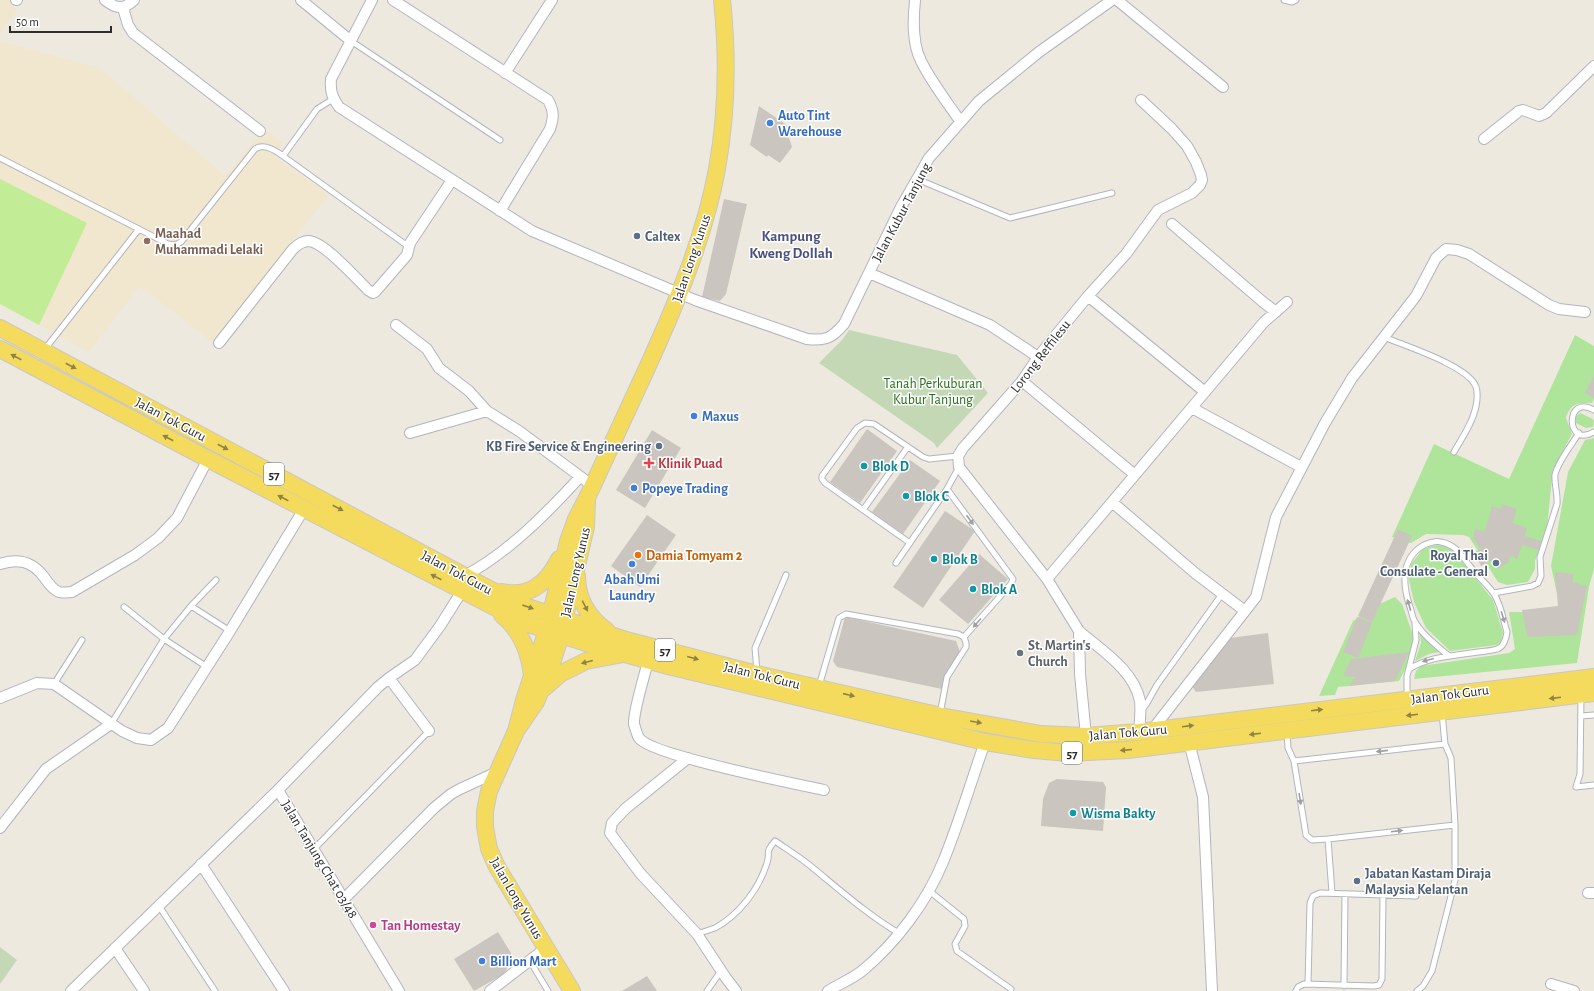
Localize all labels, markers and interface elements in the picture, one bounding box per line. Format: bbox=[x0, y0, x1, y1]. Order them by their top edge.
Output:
scale bar bbox=[10, 8, 111, 34]
text: 50 m bbox=[16, 16, 39, 28]
place label: Auto Tint Warehouse bbox=[778, 109, 842, 139]
marker: Auto Tint Warehouse bbox=[765, 118, 775, 128]
street label: Jalan Kubur Tanjung bbox=[870, 161, 934, 264]
street label: Jalan Long Yunus bbox=[670, 213, 713, 304]
place label: Maahad Muhammadi Lelaki bbox=[155, 227, 263, 257]
district label: Kampung Kweng Dollah bbox=[749, 229, 833, 261]
place label: Caltex bbox=[645, 230, 681, 244]
marker: Caltex bbox=[632, 231, 642, 241]
marker: Maahad Muhammadi Lelaki bbox=[142, 236, 152, 246]
street label: Lorong Reffilesu bbox=[1008, 318, 1073, 396]
one-way arrow bbox=[10, 354, 22, 360]
one-way arrow bbox=[66, 363, 77, 370]
park label: Tanah Perkuburan Kubur Tanjung bbox=[884, 377, 982, 407]
street label: Jalan Tok Guru bbox=[133, 395, 208, 444]
place label: Maxus bbox=[702, 410, 739, 424]
marker: Maxus bbox=[689, 411, 699, 421]
one-way arrow bbox=[162, 434, 174, 441]
place label: KB Fire Service & Engineering bbox=[486, 440, 652, 454]
marker: KB Fire Service & Engineering bbox=[654, 441, 664, 451]
one-way arrow bbox=[217, 444, 229, 451]
marker: Klinik Puad bbox=[643, 457, 655, 469]
place label: Klinik Puad bbox=[658, 457, 723, 471]
place label: Blok D bbox=[872, 460, 909, 474]
marker: Blok D bbox=[859, 461, 869, 471]
road number: 57 bbox=[264, 463, 284, 485]
place label: Popeye Trading bbox=[642, 482, 729, 496]
marker: Popeye Trading bbox=[629, 483, 639, 493]
place label: Blok C bbox=[914, 490, 950, 504]
marker: Blok C bbox=[901, 491, 911, 501]
one-way arrow bbox=[277, 495, 289, 501]
one-way arrow bbox=[332, 505, 344, 512]
one-way arrow bbox=[966, 515, 974, 526]
street label: Jalan Long Yunus bbox=[559, 526, 593, 618]
street label: Jalan Tok Guru bbox=[419, 548, 494, 597]
place label: Damia Tomyam 2 bbox=[646, 549, 743, 563]
place label: Royal Thai Consulate - General bbox=[1380, 549, 1488, 579]
marker: Damia Tomyam 2 bbox=[633, 550, 643, 560]
place label: Blok B bbox=[942, 553, 978, 567]
marker: Blok B bbox=[929, 554, 939, 564]
marker: Royal Thai Consulate - General bbox=[1491, 558, 1501, 568]
marker: Abah Umi Laundry bbox=[627, 559, 637, 569]
place label: Abah Umi Laundry bbox=[604, 573, 660, 603]
one-way arrow bbox=[430, 574, 441, 581]
place label: Blok A bbox=[981, 583, 1018, 597]
marker: Blok A bbox=[968, 584, 978, 594]
one-way arrow bbox=[1406, 598, 1412, 610]
one-way arrow bbox=[582, 600, 588, 612]
one-way arrow bbox=[522, 604, 534, 610]
one-way arrow bbox=[1500, 612, 1506, 624]
one-way arrow bbox=[972, 617, 981, 628]
road number: 57 bbox=[655, 639, 675, 661]
place label: St. Martin's Church bbox=[1028, 639, 1091, 669]
marker: St. Martin's Church bbox=[1015, 648, 1025, 658]
one-way arrow bbox=[687, 655, 699, 661]
one-way arrow bbox=[1422, 657, 1434, 663]
one-way arrow bbox=[580, 660, 593, 666]
street label: Jalan Tok Guru bbox=[722, 660, 801, 692]
street label: Jalan Tok Guru bbox=[1410, 683, 1490, 707]
one-way arrow bbox=[842, 693, 855, 699]
one-way arrow bbox=[1549, 695, 1561, 701]
one-way arrow bbox=[1311, 707, 1323, 714]
one-way arrow bbox=[1406, 712, 1418, 719]
one-way arrow bbox=[970, 720, 982, 726]
street label: Jalan Tok Guru bbox=[1089, 723, 1168, 743]
one-way arrow bbox=[1182, 723, 1194, 729]
one-way arrow bbox=[1249, 731, 1262, 738]
road number: 57 bbox=[1062, 742, 1082, 764]
one-way arrow bbox=[1120, 747, 1133, 754]
one-way arrow bbox=[1376, 747, 1388, 754]
one-way arrow bbox=[1297, 793, 1303, 805]
street label: Jalan Tanjung Chat 03/48 bbox=[278, 798, 360, 921]
place label: Wisma Bakty bbox=[1081, 807, 1156, 821]
marker: Wisma Bakty bbox=[1068, 808, 1078, 818]
one-way arrow bbox=[1391, 828, 1403, 835]
street label: Jalan Long Yunus bbox=[487, 855, 545, 942]
place label: Jabatan Kastam Diraja Malaysia Kelantan bbox=[1365, 867, 1491, 897]
marker: Jabatan Kastam Diraja Malaysia Kelantan bbox=[1352, 876, 1362, 886]
place label: Tan Homestay bbox=[381, 919, 461, 933]
marker: Tan Homestay bbox=[368, 920, 378, 930]
place label: Billion Mart bbox=[490, 955, 557, 969]
marker: Billion Mart bbox=[477, 956, 487, 966]

